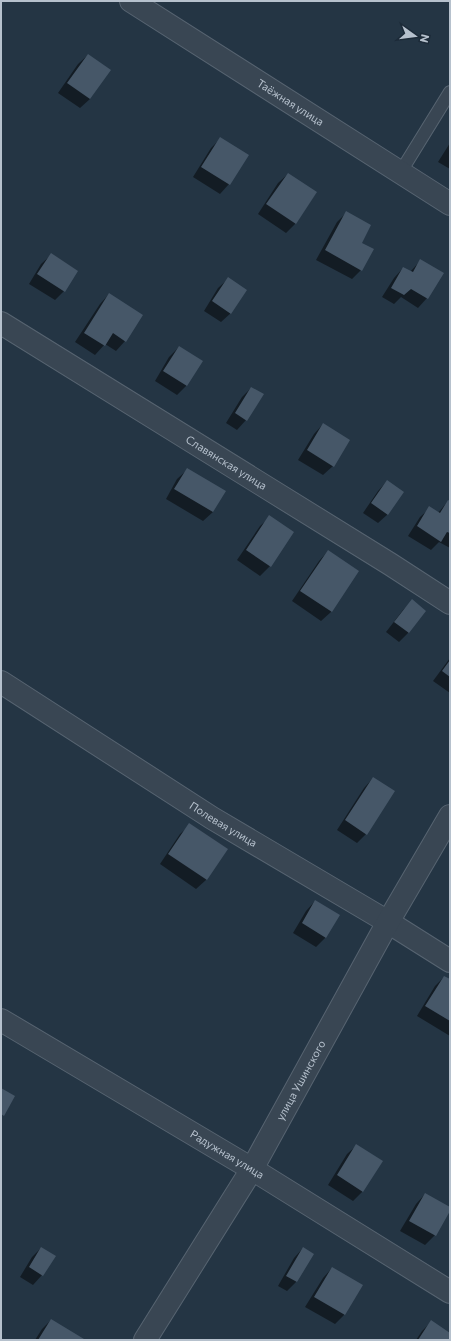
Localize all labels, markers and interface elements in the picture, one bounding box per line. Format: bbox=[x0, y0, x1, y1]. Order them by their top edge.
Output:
north arrow bbox=[395, 16, 435, 56]
text: N bbox=[418, 33, 432, 44]
street label: Таёжная улица bbox=[255, 76, 326, 128]
street label: Славянская улица bbox=[184, 432, 269, 492]
street label: Полевая улица bbox=[188, 798, 260, 849]
street label: улица Ушинского bbox=[273, 1037, 328, 1122]
street label: Радужная улица bbox=[188, 1127, 267, 1181]

